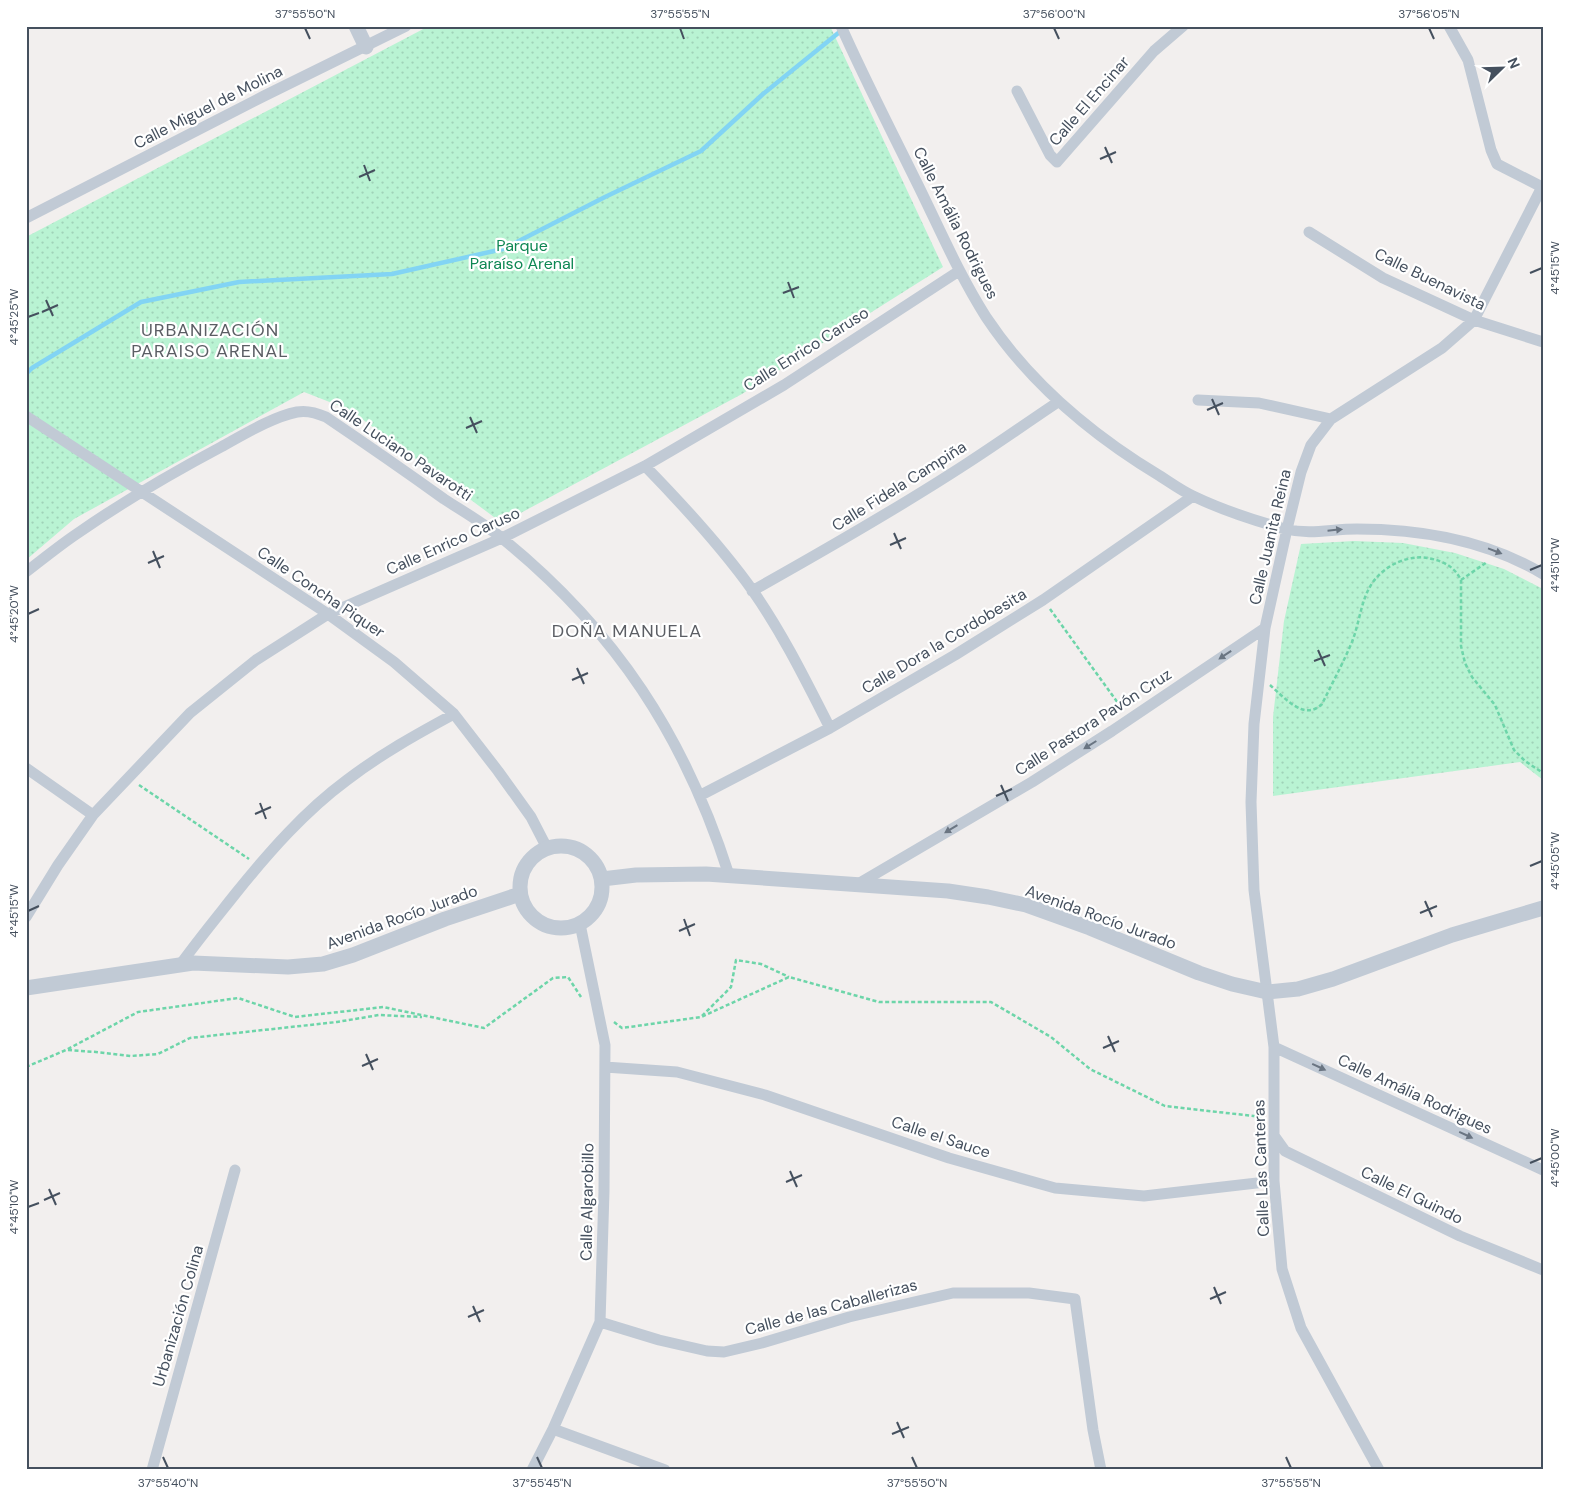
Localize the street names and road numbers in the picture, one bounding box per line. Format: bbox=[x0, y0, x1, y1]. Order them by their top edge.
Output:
street label: Calle El Encinar bbox=[1044, 52, 1134, 150]
street label: Calle Miguel de Molina bbox=[130, 60, 286, 154]
street label: Calle Amália Rodrigues bbox=[908, 143, 1004, 303]
street label: Calle Buenavista bbox=[1371, 243, 1489, 315]
street label: Calle Enrico Caruso bbox=[739, 302, 873, 396]
street label: Calle Luciano Pavarotti bbox=[325, 394, 477, 506]
street label: Calle Fidela Campiña bbox=[828, 436, 970, 536]
street label: Calle Juanita Reina bbox=[1244, 467, 1296, 607]
street label: Calle Enrico Caruso bbox=[383, 502, 523, 580]
street label: Calle Concha Piquer bbox=[253, 542, 389, 643]
street label: Calle Dora la Cordobesita bbox=[858, 583, 1030, 699]
street label: Calle Pastora Pavón Cruz bbox=[1011, 663, 1175, 781]
street label: Avenida Rocío Jurado bbox=[324, 880, 480, 954]
street label: Avenida Rocío Jurado bbox=[1023, 880, 1179, 954]
street label: Calle Amália Rodrigues bbox=[1334, 1049, 1496, 1139]
street label: Calle Las Canteras bbox=[1248, 1099, 1274, 1237]
street label: Calle el Sauce bbox=[889, 1111, 993, 1163]
street label: Calle Algarobillo bbox=[575, 1143, 599, 1261]
street label: Calle El Guindo bbox=[1357, 1161, 1467, 1229]
street label: Urbanización Colina bbox=[148, 1243, 208, 1389]
street label: Calle de las Caballerizas bbox=[743, 1274, 919, 1340]

